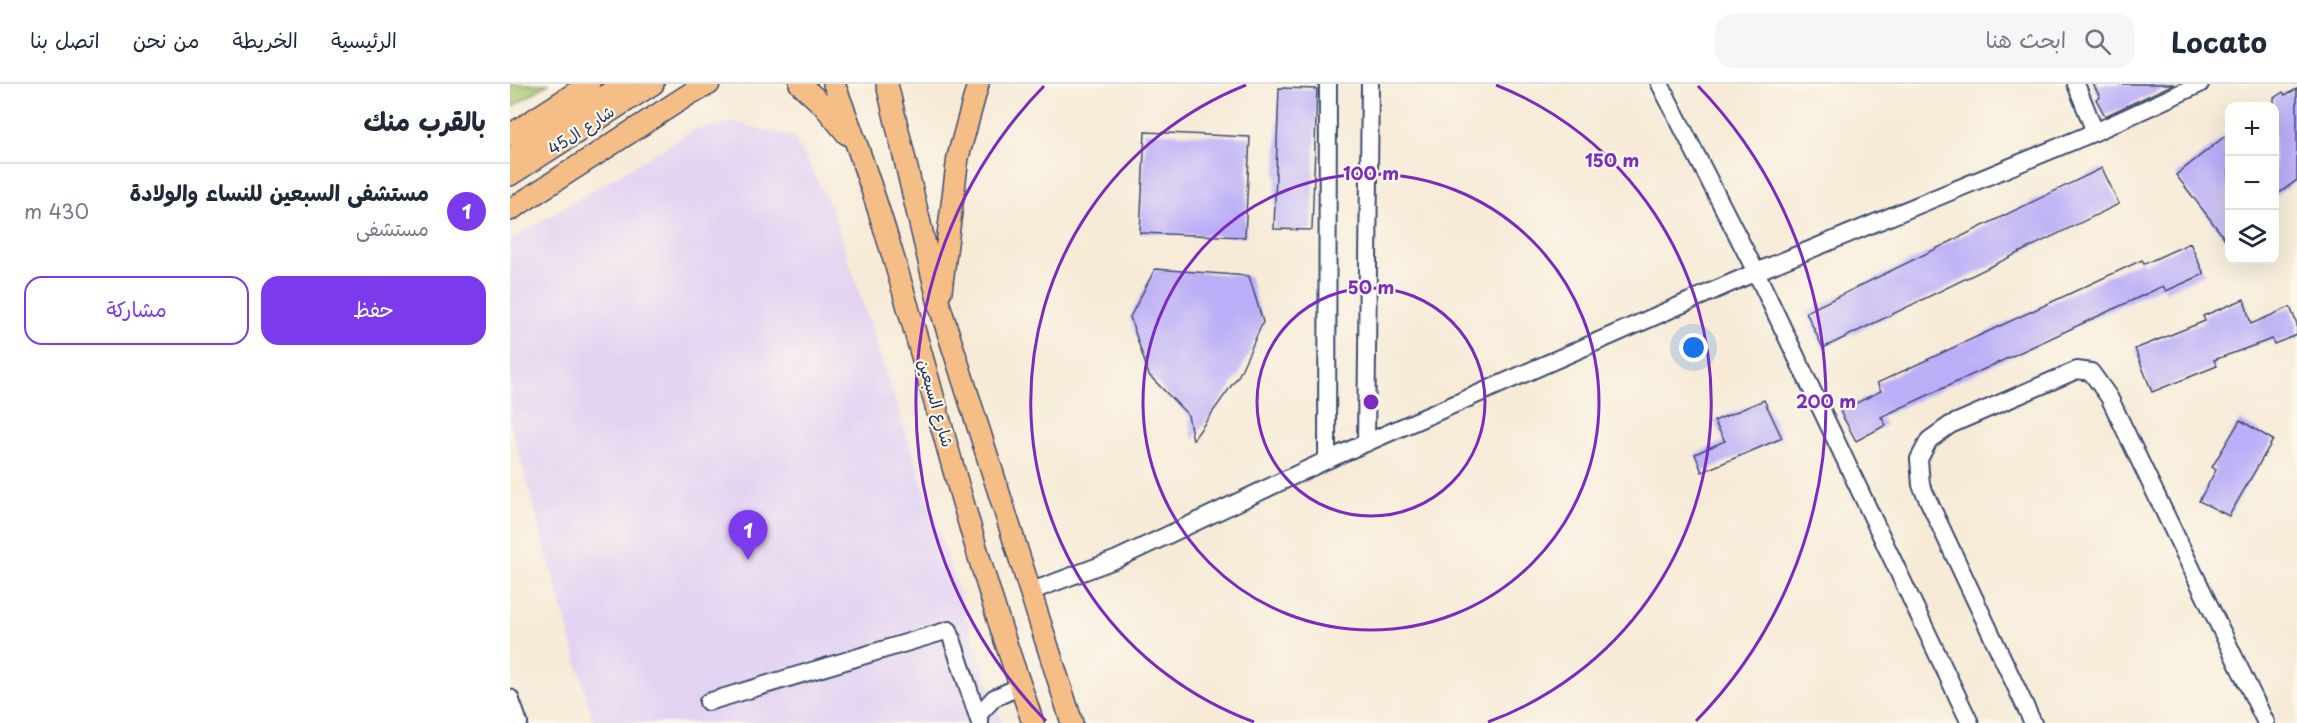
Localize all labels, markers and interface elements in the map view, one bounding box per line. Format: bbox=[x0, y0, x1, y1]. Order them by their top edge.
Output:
search box bbox=[1715, 14, 2135, 68]
text: Locato bbox=[2171, 20, 2267, 63]
text: ابحث هنا bbox=[1986, 22, 2066, 55]
text: اتصل بنا bbox=[30, 23, 100, 55]
text: من نحن bbox=[133, 23, 199, 55]
text: الخريطة bbox=[232, 23, 298, 55]
text: الرئيسية bbox=[331, 23, 397, 55]
icon: search bbox=[2081, 25, 2114, 58]
street label: شارع ال45 bbox=[542, 99, 619, 160]
text: بالقرب منك bbox=[364, 101, 486, 140]
map controls bbox=[2225, 102, 2279, 264]
button: + bbox=[2225, 102, 2279, 156]
text: 150 m bbox=[1585, 146, 1639, 173]
button: − bbox=[2225, 156, 2279, 210]
text: 100 m bbox=[1343, 159, 1399, 186]
text: مستشفى السبعين للنساء والولادة bbox=[130, 175, 429, 208]
text: 430 m bbox=[24, 196, 89, 226]
text: 1 bbox=[462, 196, 471, 226]
button: layers bbox=[2225, 210, 2279, 264]
text: مستشفى bbox=[356, 213, 429, 243]
text: 50 m bbox=[1348, 273, 1394, 300]
button: مشاركة bbox=[24, 276, 249, 345]
button: حفظ bbox=[261, 276, 486, 345]
your location bbox=[1679, 333, 1708, 362]
street label: شارع السبعين bbox=[912, 356, 961, 450]
text: 200 m bbox=[1796, 387, 1856, 414]
centre of rings bbox=[1361, 392, 1381, 412]
pin: 1 bbox=[728, 510, 768, 560]

